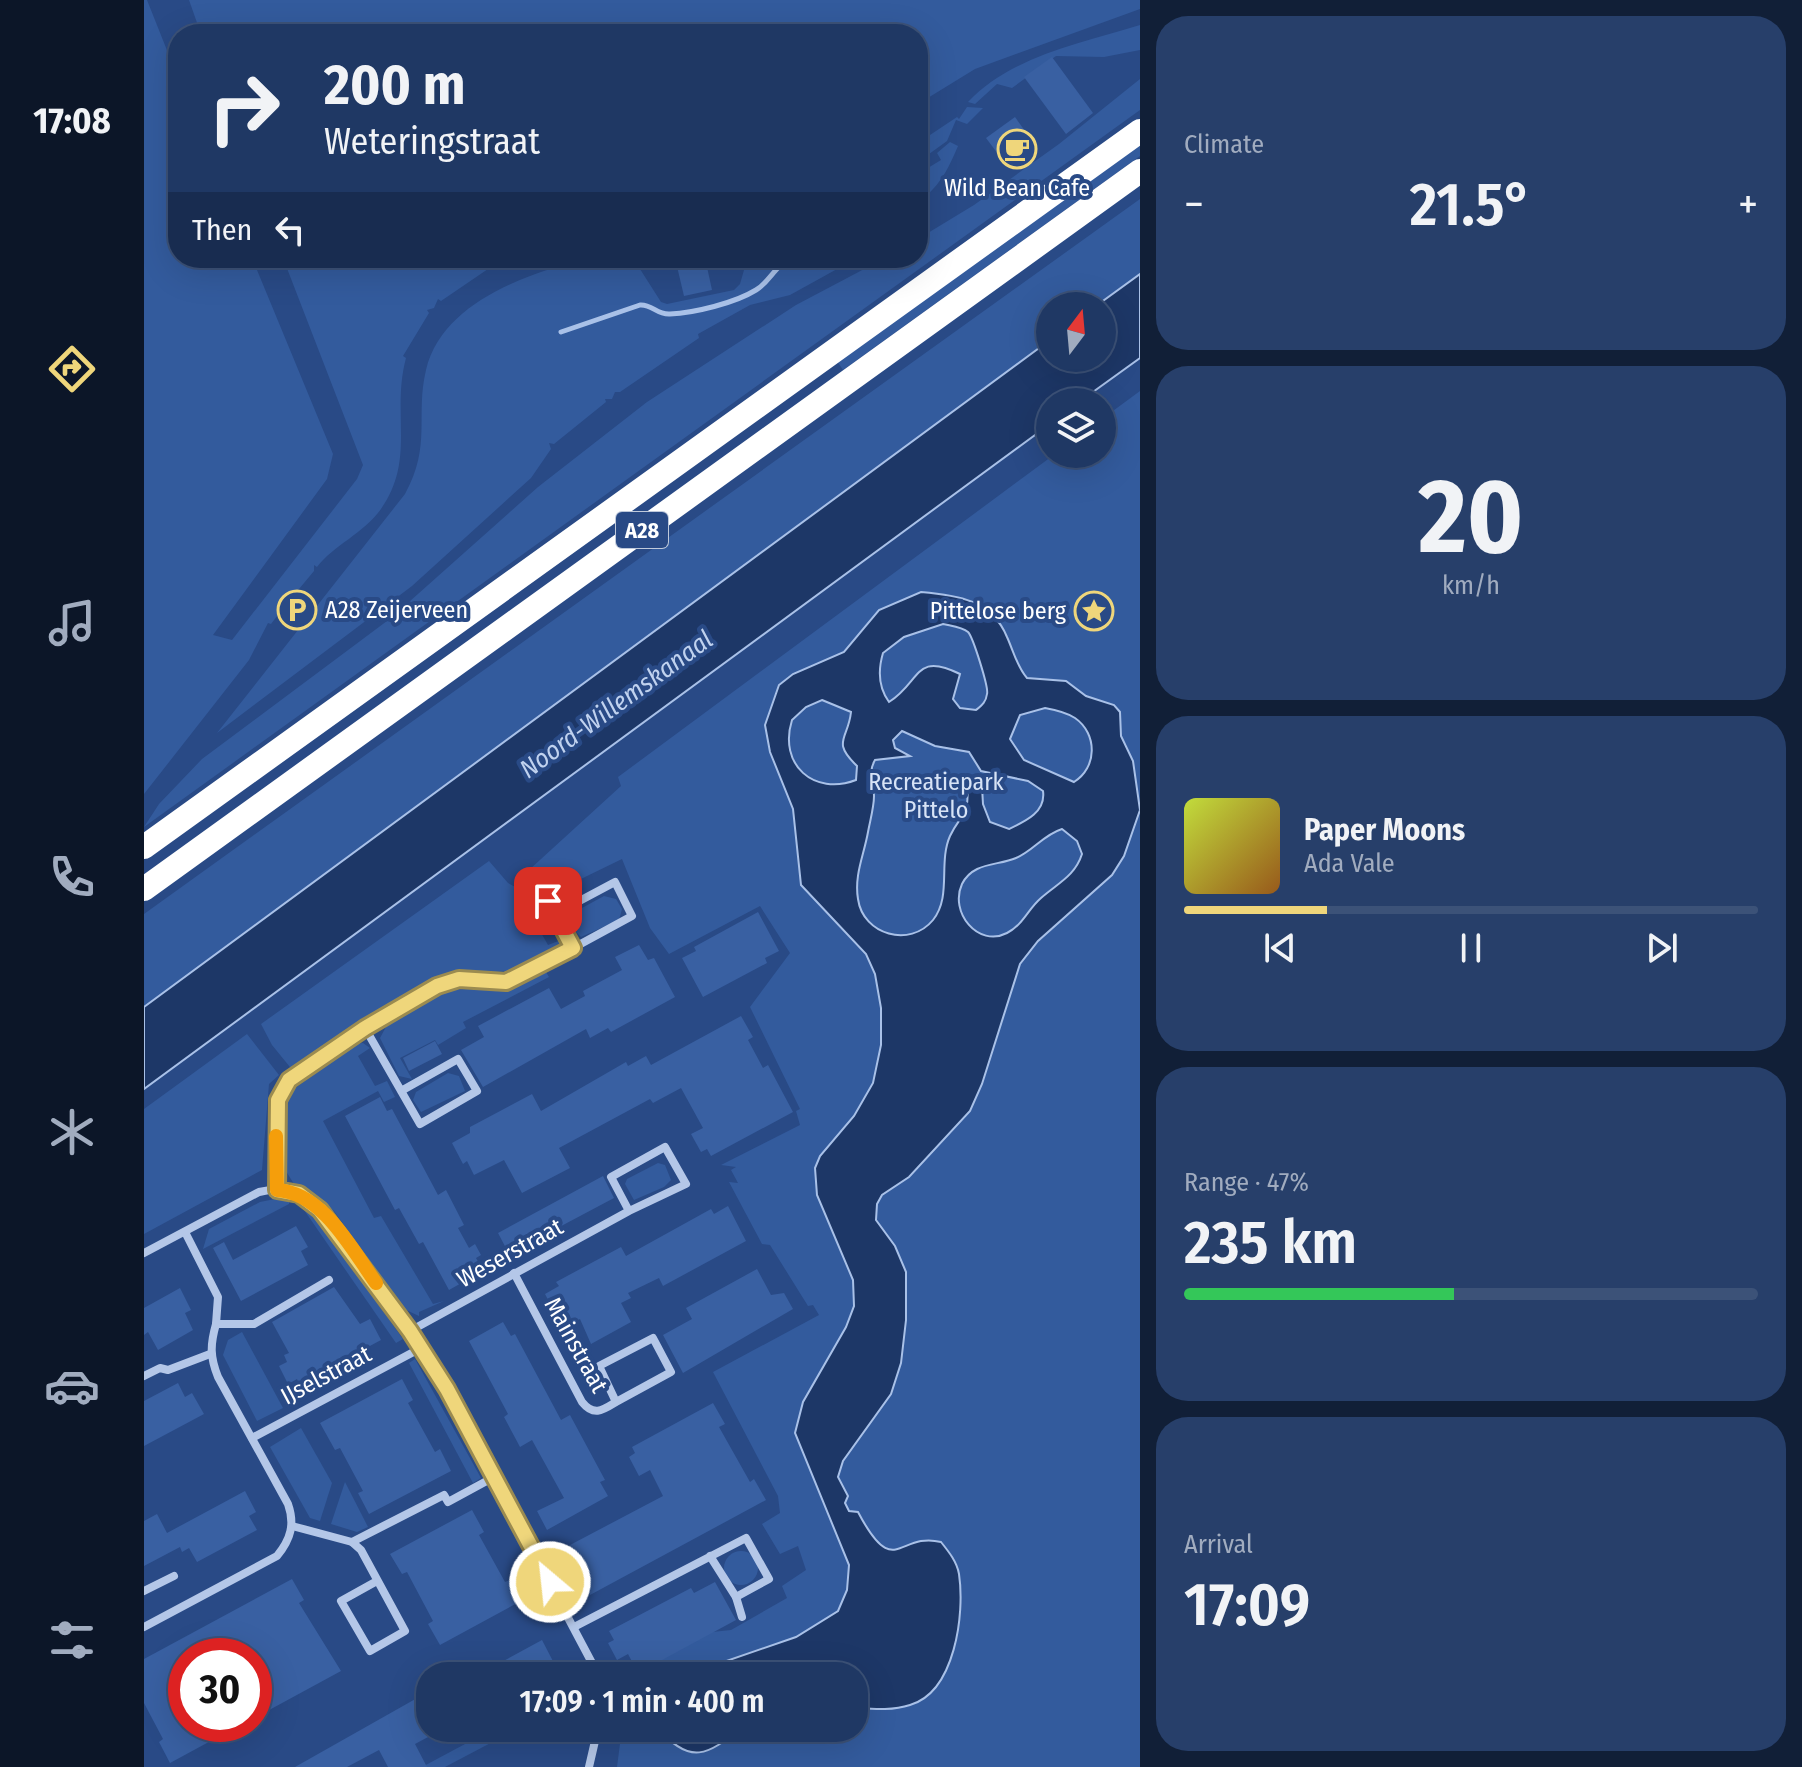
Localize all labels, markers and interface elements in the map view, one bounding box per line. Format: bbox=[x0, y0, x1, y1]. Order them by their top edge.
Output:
text: 200 m bbox=[324, 52, 465, 119]
icon: right bbox=[192, 56, 296, 160]
text: 17:08 bbox=[33, 99, 111, 143]
text: Weteringstraat bbox=[324, 120, 540, 164]
cafe icon: Wild Bean Cafe bbox=[996, 128, 1038, 170]
text: Climate bbox=[1184, 129, 1264, 160]
text: 21.5° bbox=[1410, 169, 1532, 241]
place label: Wild Bean Cafe bbox=[944, 174, 1090, 202]
text: − bbox=[1184, 178, 1204, 231]
text: + bbox=[1738, 178, 1758, 231]
icon: left bbox=[268, 208, 312, 252]
text: Then bbox=[192, 212, 252, 248]
north arrow bbox=[1036, 292, 1116, 372]
map controls bbox=[1036, 292, 1116, 468]
icon: directions bbox=[44, 341, 100, 397]
button: layers bbox=[1036, 388, 1116, 468]
text: 20 bbox=[1419, 455, 1523, 580]
road number: A28 bbox=[616, 512, 668, 548]
text: km/h bbox=[1442, 570, 1500, 601]
parking icon: A28 Zeijerveen bbox=[276, 589, 318, 631]
place icon: Pittelose berg bbox=[1073, 590, 1115, 632]
icon: music bbox=[44, 595, 100, 651]
place label: A28 Zeijerveen bbox=[325, 596, 468, 624]
place label: Pittelose berg bbox=[930, 597, 1067, 625]
water label: Noord-Willemskanaal bbox=[514, 624, 719, 785]
park label: Recreatiepark Pittelo bbox=[868, 768, 1005, 824]
text: Paper Moons bbox=[1304, 812, 1465, 848]
text: Ada Vale bbox=[1304, 848, 1395, 879]
icon: phone bbox=[44, 849, 100, 905]
pin bbox=[514, 867, 582, 935]
icon: arrive bbox=[526, 879, 570, 923]
icon: previous bbox=[1258, 926, 1302, 970]
icon: pause bbox=[1449, 926, 1493, 970]
icon: next bbox=[1640, 926, 1684, 970]
icon: climate bbox=[44, 1104, 100, 1160]
text: Range · 47% bbox=[1184, 1167, 1309, 1198]
text: 235 km bbox=[1184, 1207, 1357, 1279]
street label: Weserstraat bbox=[452, 1212, 568, 1294]
street label: Mainstraat bbox=[538, 1293, 614, 1398]
street label: IJselstraat bbox=[276, 1340, 376, 1410]
icon: car bbox=[44, 1358, 100, 1414]
text: Arrival bbox=[1184, 1529, 1253, 1560]
position arrow bbox=[508, 1540, 592, 1624]
text: 17:09 bbox=[1184, 1569, 1310, 1641]
icon: filters bbox=[44, 1612, 100, 1668]
speed limit sign: 30 bbox=[168, 1638, 272, 1742]
text: 17:09 · 1 min · 400 m bbox=[520, 1684, 764, 1720]

